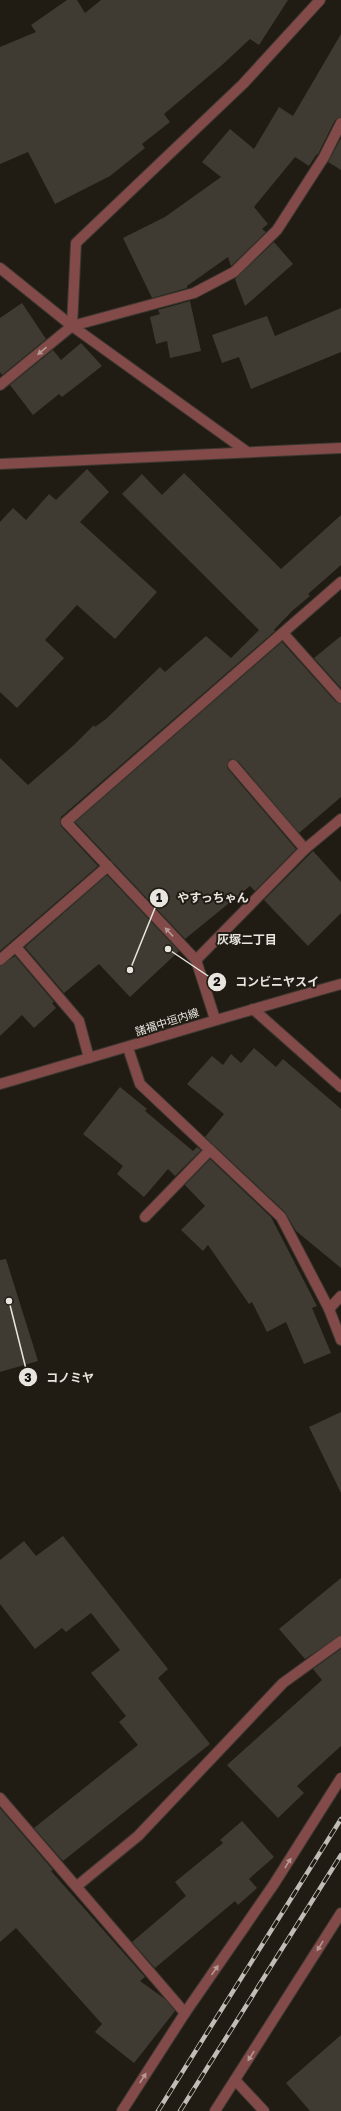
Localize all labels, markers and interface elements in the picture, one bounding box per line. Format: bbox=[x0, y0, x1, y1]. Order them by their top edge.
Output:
one-way arrow bbox=[36, 346, 47, 355]
callout: やすっちゃん bbox=[149, 886, 257, 910]
text: 1 bbox=[156, 890, 162, 905]
text: やすっちゃん bbox=[177, 890, 249, 905]
one-way arrow bbox=[165, 927, 174, 936]
district label: 灰塚二丁目 bbox=[217, 932, 277, 947]
callout: コンビニヤスイ bbox=[207, 970, 327, 994]
text: 2 bbox=[213, 974, 221, 989]
text: コンビニヤスイ bbox=[235, 974, 319, 989]
street label: 諸福中垣内線 bbox=[133, 1005, 200, 1038]
callout: コノミヤ bbox=[18, 1365, 102, 1389]
text: 3 bbox=[24, 1370, 32, 1385]
text: コノミヤ bbox=[46, 1370, 94, 1385]
one-way arrow bbox=[284, 1858, 292, 1868]
one-way arrow bbox=[317, 1940, 324, 1952]
one-way arrow bbox=[211, 1965, 219, 1975]
one-way arrow bbox=[247, 2051, 255, 2061]
one-way arrow bbox=[139, 2073, 147, 2083]

